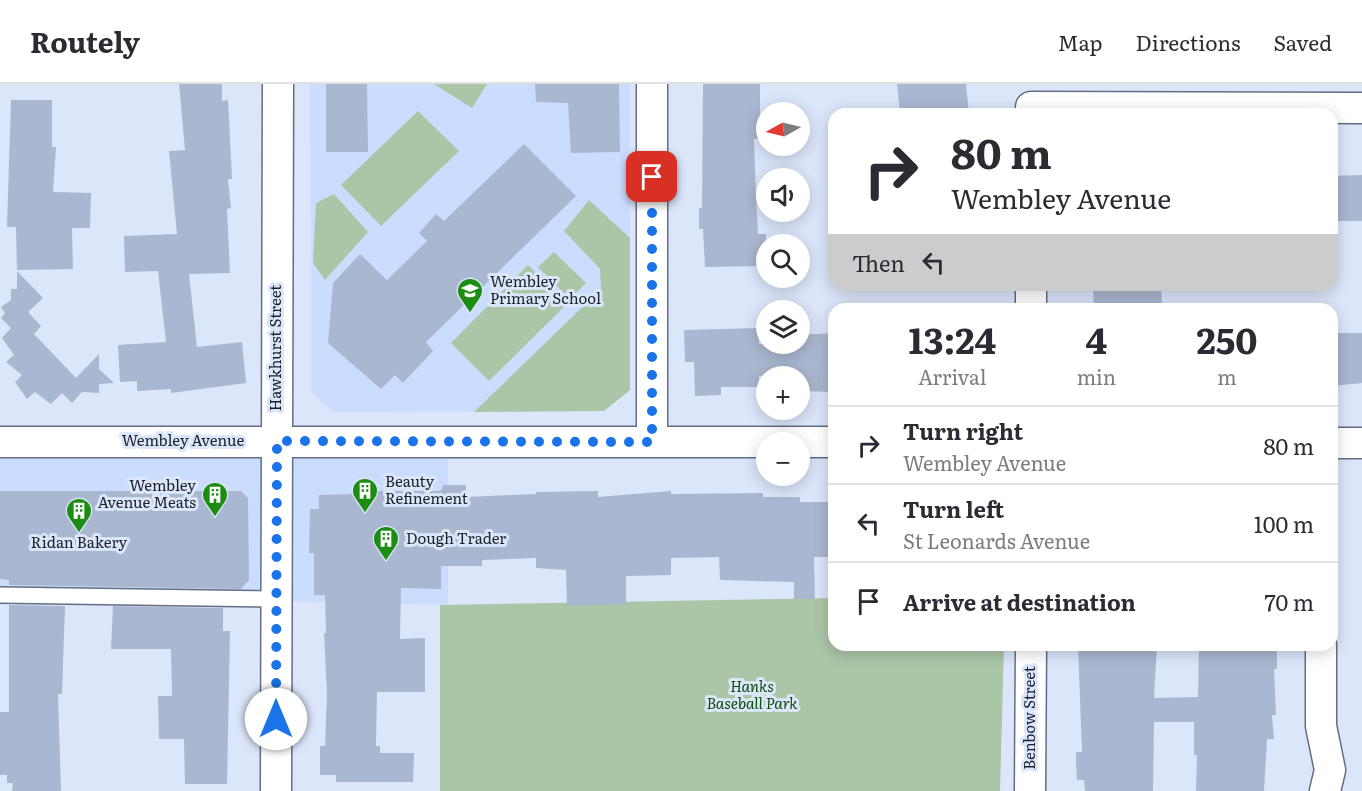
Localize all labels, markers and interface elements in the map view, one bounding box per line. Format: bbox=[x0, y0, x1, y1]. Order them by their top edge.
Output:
text: Routely bbox=[30, 20, 140, 62]
text: Map bbox=[1058, 26, 1103, 57]
text: Directions bbox=[1136, 26, 1241, 57]
text: Saved bbox=[1274, 26, 1332, 57]
north arrow bbox=[756, 102, 810, 156]
map controls bbox=[756, 102, 810, 486]
text: 80 m bbox=[951, 120, 1052, 182]
icon: right bbox=[852, 132, 930, 210]
pin bbox=[626, 151, 677, 202]
icon: arrive bbox=[635, 160, 668, 193]
button: sound bbox=[756, 168, 810, 222]
text: Wembley Avenue bbox=[951, 177, 1171, 217]
button: search bbox=[756, 234, 810, 288]
text: Then bbox=[852, 246, 905, 279]
icon: left bbox=[917, 246, 950, 279]
place label: Wembley Primary School bbox=[490, 269, 601, 309]
school or university icon: Wembley Primary School bbox=[455, 276, 485, 314]
street label: Hawkhurst Street bbox=[263, 285, 286, 411]
button: layers bbox=[756, 300, 810, 354]
text: 13:24 bbox=[909, 312, 996, 365]
text: 4 bbox=[1086, 312, 1107, 365]
text: 250 bbox=[1197, 312, 1257, 365]
text: Arrival bbox=[918, 361, 987, 391]
text: min bbox=[1077, 361, 1116, 391]
text: m bbox=[1217, 361, 1237, 391]
button: + bbox=[756, 366, 810, 420]
text: Turn right bbox=[903, 414, 1023, 447]
street label: Wembley Avenue bbox=[122, 428, 244, 451]
icon: right bbox=[852, 429, 885, 462]
text: 80 m bbox=[1263, 429, 1314, 462]
button: − bbox=[756, 432, 810, 486]
text: Wembley Avenue bbox=[903, 447, 1066, 477]
place label: Beauty Refinement bbox=[385, 469, 468, 509]
place label: Wembley Avenue Meats bbox=[98, 473, 196, 513]
building icon: Beauty Refinement bbox=[350, 476, 380, 514]
building icon: Wembley Avenue Meats bbox=[200, 480, 230, 518]
text: Turn left bbox=[903, 492, 1004, 525]
building icon: Ridan Bakery bbox=[64, 496, 94, 534]
icon: left bbox=[852, 507, 885, 540]
text: 100 m bbox=[1254, 507, 1314, 540]
building icon: Dough Trader bbox=[371, 524, 401, 562]
text: St Leonards Avenue bbox=[903, 525, 1090, 555]
place label: Dough Trader bbox=[406, 526, 506, 549]
place label: Ridan Bakery bbox=[31, 530, 127, 553]
icon: arrive bbox=[852, 585, 885, 618]
text: Arrive at destination bbox=[903, 585, 1136, 618]
text: 70 m bbox=[1264, 585, 1314, 618]
street label: Benbow Street bbox=[1017, 666, 1040, 770]
park label: Hanks Baseball Park bbox=[706, 674, 798, 714]
position arrow bbox=[244, 687, 308, 751]

